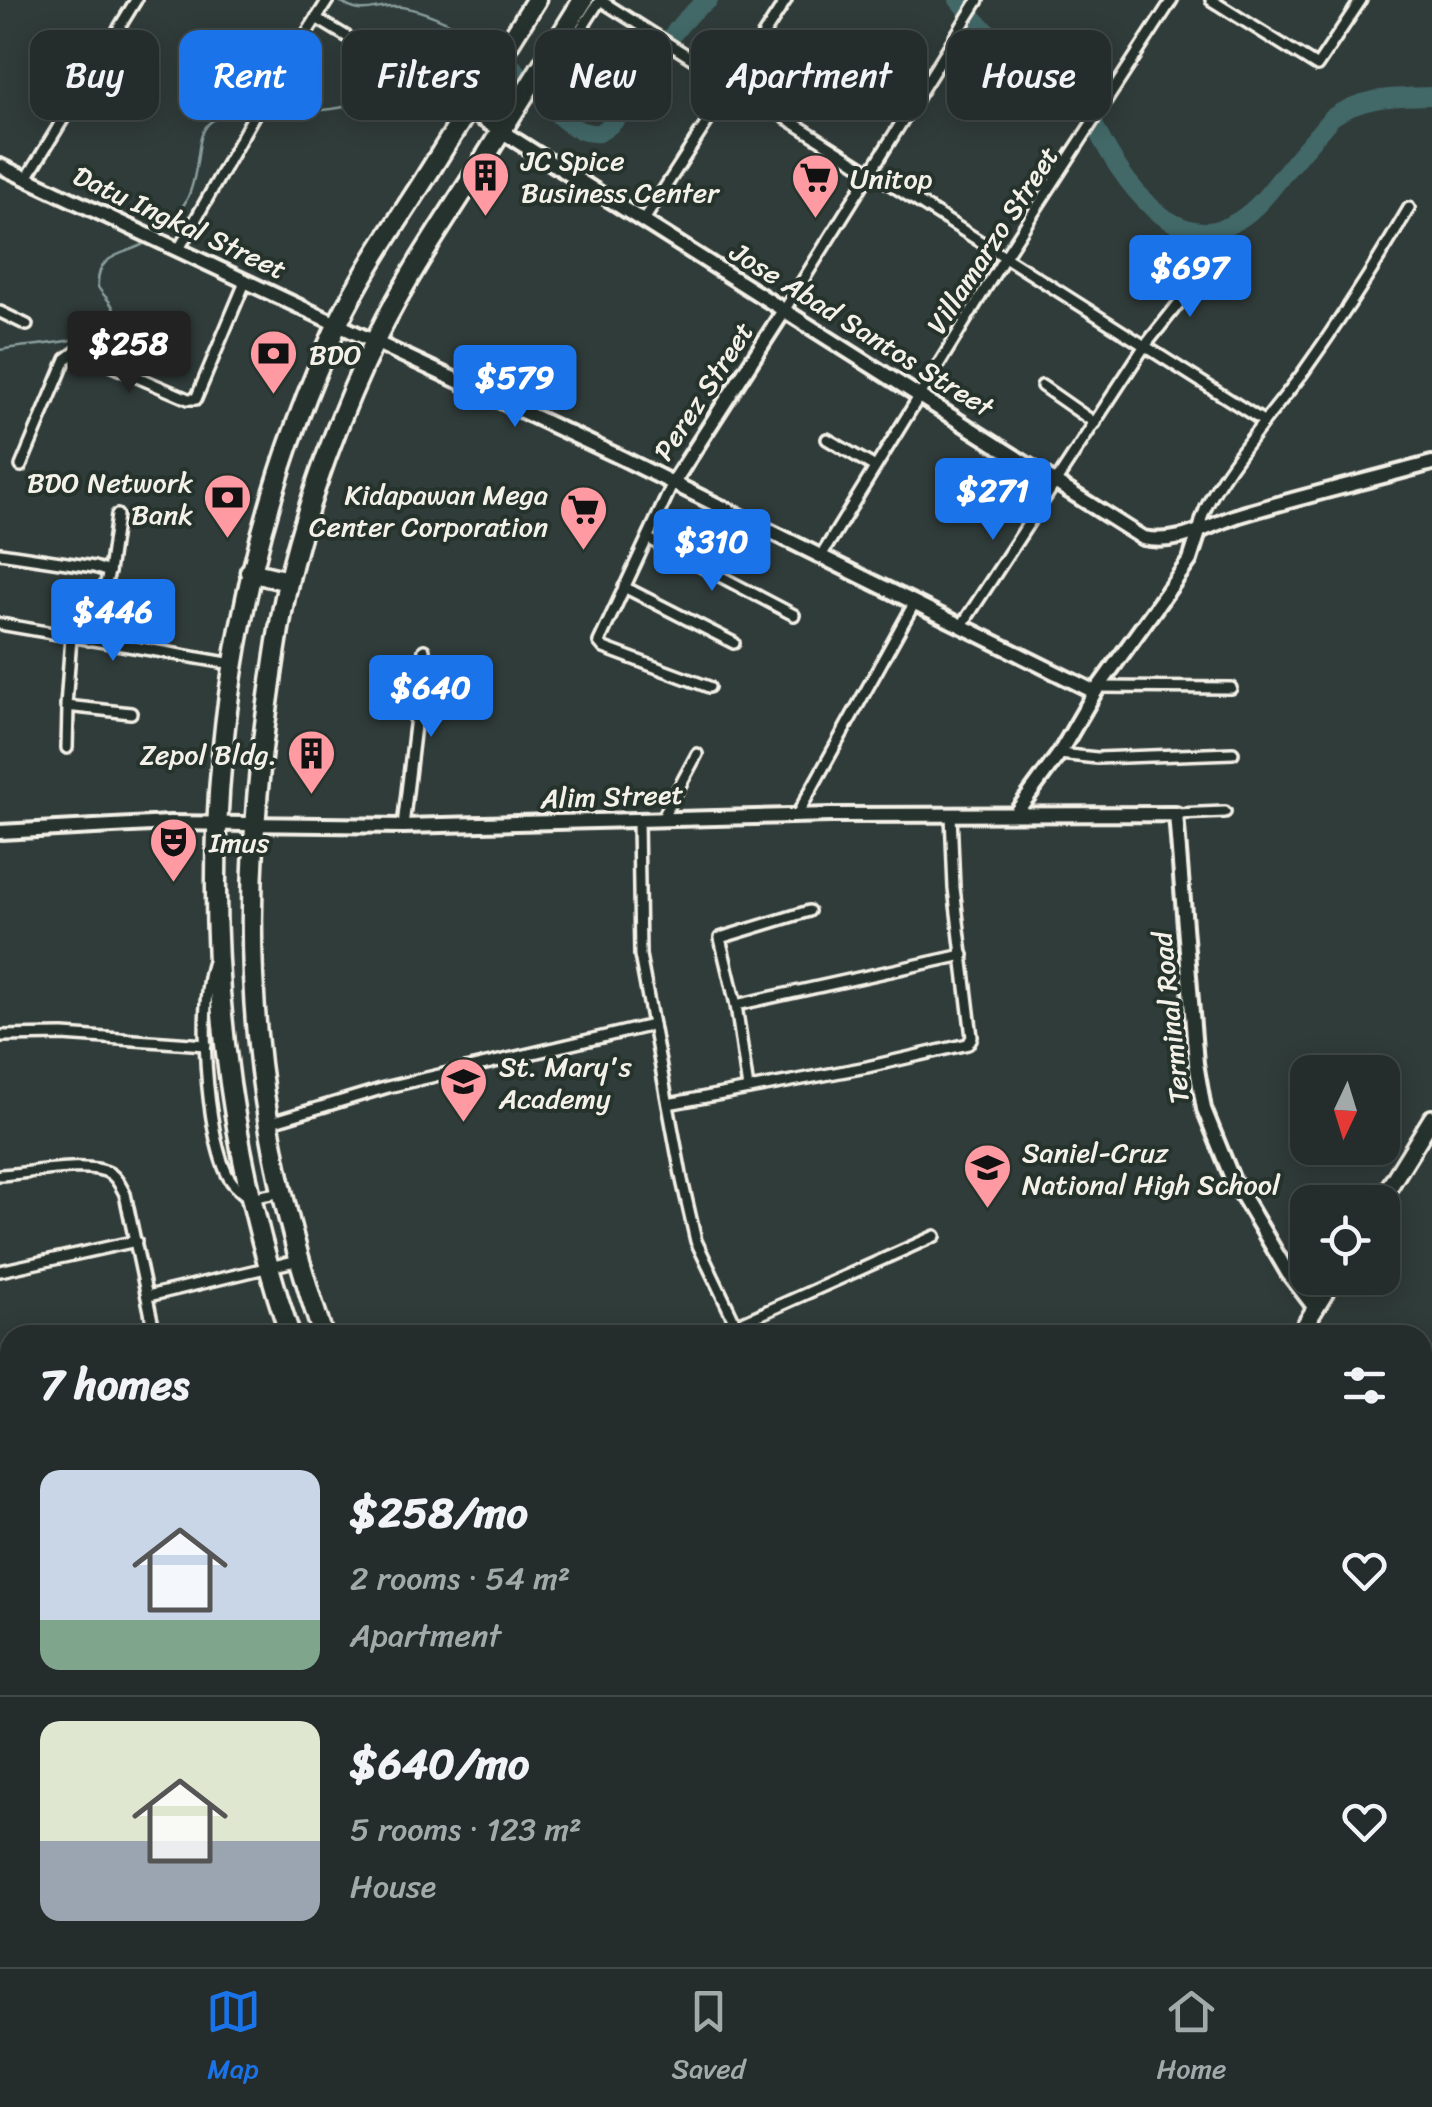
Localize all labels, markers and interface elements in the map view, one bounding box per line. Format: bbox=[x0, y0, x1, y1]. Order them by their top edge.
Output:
chip: Buy bbox=[30, 30, 159, 120]
chip: Rent bbox=[179, 30, 322, 120]
chip: Filters bbox=[342, 30, 515, 120]
chip: New bbox=[535, 30, 671, 120]
chip: Apartment bbox=[691, 30, 927, 120]
chip: House bbox=[947, 30, 1111, 120]
place label: JC Spice Business Center bbox=[520, 136, 720, 217]
street label: Villamarzo Street bbox=[913, 136, 1072, 344]
building icon: JC Spice Business Center bbox=[460, 150, 512, 218]
street label: Datu Ingkal Street bbox=[65, 151, 295, 294]
supermarket icon: Unitop bbox=[789, 152, 841, 220]
place label: Unitop bbox=[850, 154, 933, 203]
street label: Jose Abad Santos Street bbox=[719, 228, 1005, 432]
pin: $697 bbox=[1131, 235, 1249, 320]
text: $697 bbox=[1151, 239, 1229, 296]
pin: $258 bbox=[70, 311, 188, 396]
street label: Perez Street bbox=[640, 312, 767, 471]
text: $258 bbox=[90, 315, 168, 372]
bank icon: BDO bbox=[248, 328, 300, 396]
place label: BDO bbox=[309, 330, 362, 379]
pin: $579 bbox=[456, 345, 574, 430]
text: $579 bbox=[475, 349, 555, 406]
place label: BDO Network Bank bbox=[27, 458, 193, 539]
pin: $271 bbox=[934, 458, 1052, 543]
text: $271 bbox=[957, 462, 1029, 519]
place label: Kidapawan Mega Center Corporation bbox=[309, 470, 548, 551]
bank icon: BDO Network Bank bbox=[202, 472, 254, 540]
supermarket icon: Kidapawan Mega Center Corporation bbox=[557, 484, 609, 552]
pin: $310 bbox=[653, 509, 771, 594]
text: $310 bbox=[675, 513, 749, 570]
pin: $446 bbox=[54, 579, 172, 664]
text: $446 bbox=[73, 583, 153, 640]
pin: $640 bbox=[372, 655, 490, 740]
text: $640 bbox=[391, 659, 471, 716]
building icon: Zepol Bldg. bbox=[286, 728, 338, 796]
place label: Zepol Bldg. bbox=[140, 730, 277, 779]
street label: Alim Street bbox=[539, 770, 685, 824]
theatre icon: Imus bbox=[148, 816, 200, 884]
place label: Imus bbox=[208, 818, 270, 867]
street label: Terminal Road bbox=[1137, 927, 1204, 1106]
place label: St. Mary's Academy bbox=[498, 1042, 632, 1123]
north arrow bbox=[1290, 1055, 1400, 1165]
map controls bbox=[1290, 1055, 1400, 1295]
school or university icon: St. Mary's Academy bbox=[438, 1056, 490, 1124]
place label: Saniel-Cruz National High School bbox=[1022, 1128, 1281, 1209]
school or university icon: Saniel-Cruz National High School bbox=[961, 1142, 1013, 1210]
button: locate bbox=[1290, 1185, 1400, 1295]
text: 7 homes bbox=[40, 1348, 189, 1422]
icon: filters bbox=[1337, 1358, 1392, 1413]
text: $258/mo bbox=[350, 1476, 528, 1550]
icon: home bbox=[120, 1510, 240, 1630]
icon: heart bbox=[1337, 1543, 1392, 1598]
text: 2 rooms · 54 m² bbox=[350, 1550, 570, 1607]
text: Apartment bbox=[350, 1607, 501, 1664]
text: $640/mo bbox=[350, 1727, 529, 1801]
icon: home bbox=[120, 1761, 240, 1881]
icon: heart bbox=[1337, 1794, 1392, 1849]
text: 5 rooms · 123 m² bbox=[350, 1801, 582, 1858]
text: House bbox=[350, 1858, 436, 1915]
tab: Map bbox=[206, 1984, 261, 2093]
tab: Saved bbox=[672, 1984, 745, 2093]
tab: Home bbox=[1157, 1984, 1226, 2093]

